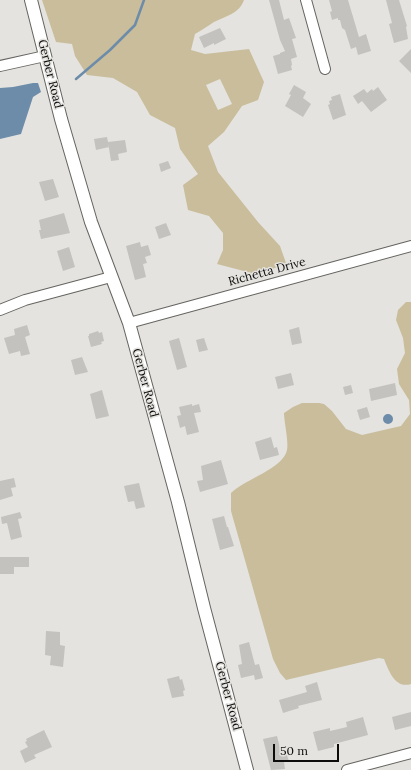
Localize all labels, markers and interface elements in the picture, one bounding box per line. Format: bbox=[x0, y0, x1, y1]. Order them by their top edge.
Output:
street label: Gerber Road bbox=[34, 38, 66, 110]
street label: Richetta Drive bbox=[227, 255, 307, 289]
street label: Gerber Road bbox=[129, 347, 161, 419]
street label: Gerber Road bbox=[212, 660, 244, 732]
scale bar bbox=[275, 736, 341, 762]
text: 50 m bbox=[280, 743, 308, 758]

